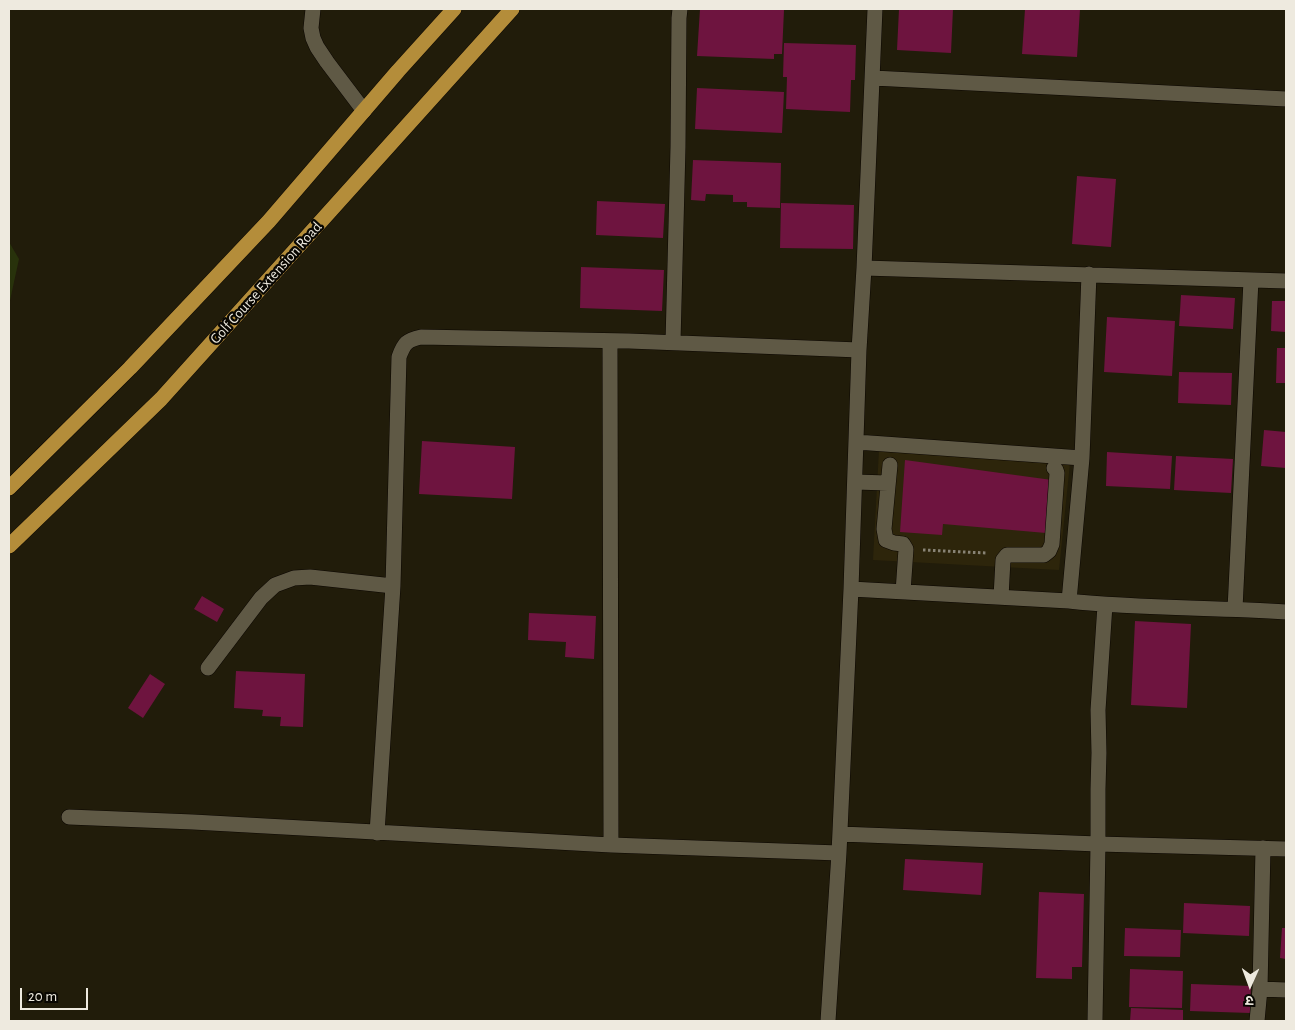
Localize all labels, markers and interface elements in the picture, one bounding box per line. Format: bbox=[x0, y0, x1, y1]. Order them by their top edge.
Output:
street label: Golf Course Extension Road bbox=[206, 218, 326, 348]
north arrow bbox=[1225, 960, 1275, 1010]
scale bar bbox=[22, 978, 90, 1010]
text: 20 m bbox=[28, 989, 57, 1004]
text: उ bbox=[1245, 993, 1254, 1007]

